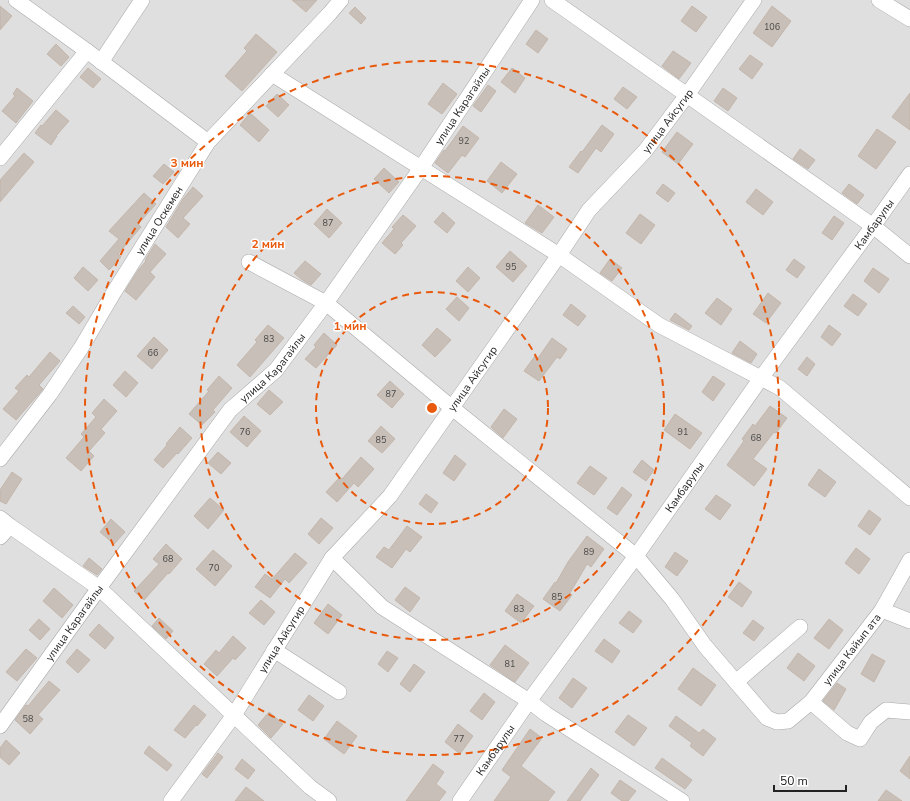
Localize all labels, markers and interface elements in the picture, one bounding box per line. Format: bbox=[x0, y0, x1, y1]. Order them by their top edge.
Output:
house number: 106 bbox=[764, 21, 780, 33]
street label: улица Карагайлы bbox=[431, 64, 493, 148]
street label: улица Айсугир bbox=[639, 86, 697, 156]
house number: 92 bbox=[459, 135, 469, 147]
text: 3 мин bbox=[170, 155, 204, 171]
street label: улица Оскемен bbox=[132, 183, 186, 258]
street label: Камбарулы bbox=[851, 196, 897, 252]
house number: 87 bbox=[323, 217, 333, 229]
text: 2 мин bbox=[251, 236, 285, 252]
house number: 95 bbox=[506, 261, 516, 273]
text: 1 мин bbox=[333, 318, 367, 334]
street label: улица Карагайлы bbox=[236, 330, 309, 406]
house number: 83 bbox=[264, 333, 274, 345]
street label: улица Айсугир bbox=[444, 343, 501, 414]
house number: 66 bbox=[148, 347, 158, 359]
house number: 87 bbox=[386, 388, 396, 400]
centre of rings bbox=[425, 401, 439, 415]
house number: 76 bbox=[240, 426, 250, 438]
house number: 91 bbox=[678, 426, 688, 438]
house number: 68 bbox=[751, 432, 761, 444]
house number: 85 bbox=[376, 434, 386, 446]
street label: Камбарулы bbox=[661, 459, 707, 515]
house number: 89 bbox=[584, 546, 594, 558]
house number: 68 bbox=[163, 553, 173, 565]
house number: 70 bbox=[209, 562, 219, 574]
street label: улица Карагайлы bbox=[42, 582, 107, 664]
house number: 85 bbox=[552, 591, 562, 603]
street label: улица Айсугир bbox=[255, 603, 308, 676]
house number: 83 bbox=[514, 603, 524, 615]
street label: улица Кайып ата bbox=[819, 610, 884, 688]
house number: 81 bbox=[505, 658, 515, 670]
house number: 58 bbox=[23, 713, 33, 725]
street label: Камбарулы bbox=[472, 722, 518, 778]
house number: 77 bbox=[454, 733, 464, 745]
scale bar bbox=[774, 767, 846, 793]
text: 50 m bbox=[780, 773, 808, 789]

